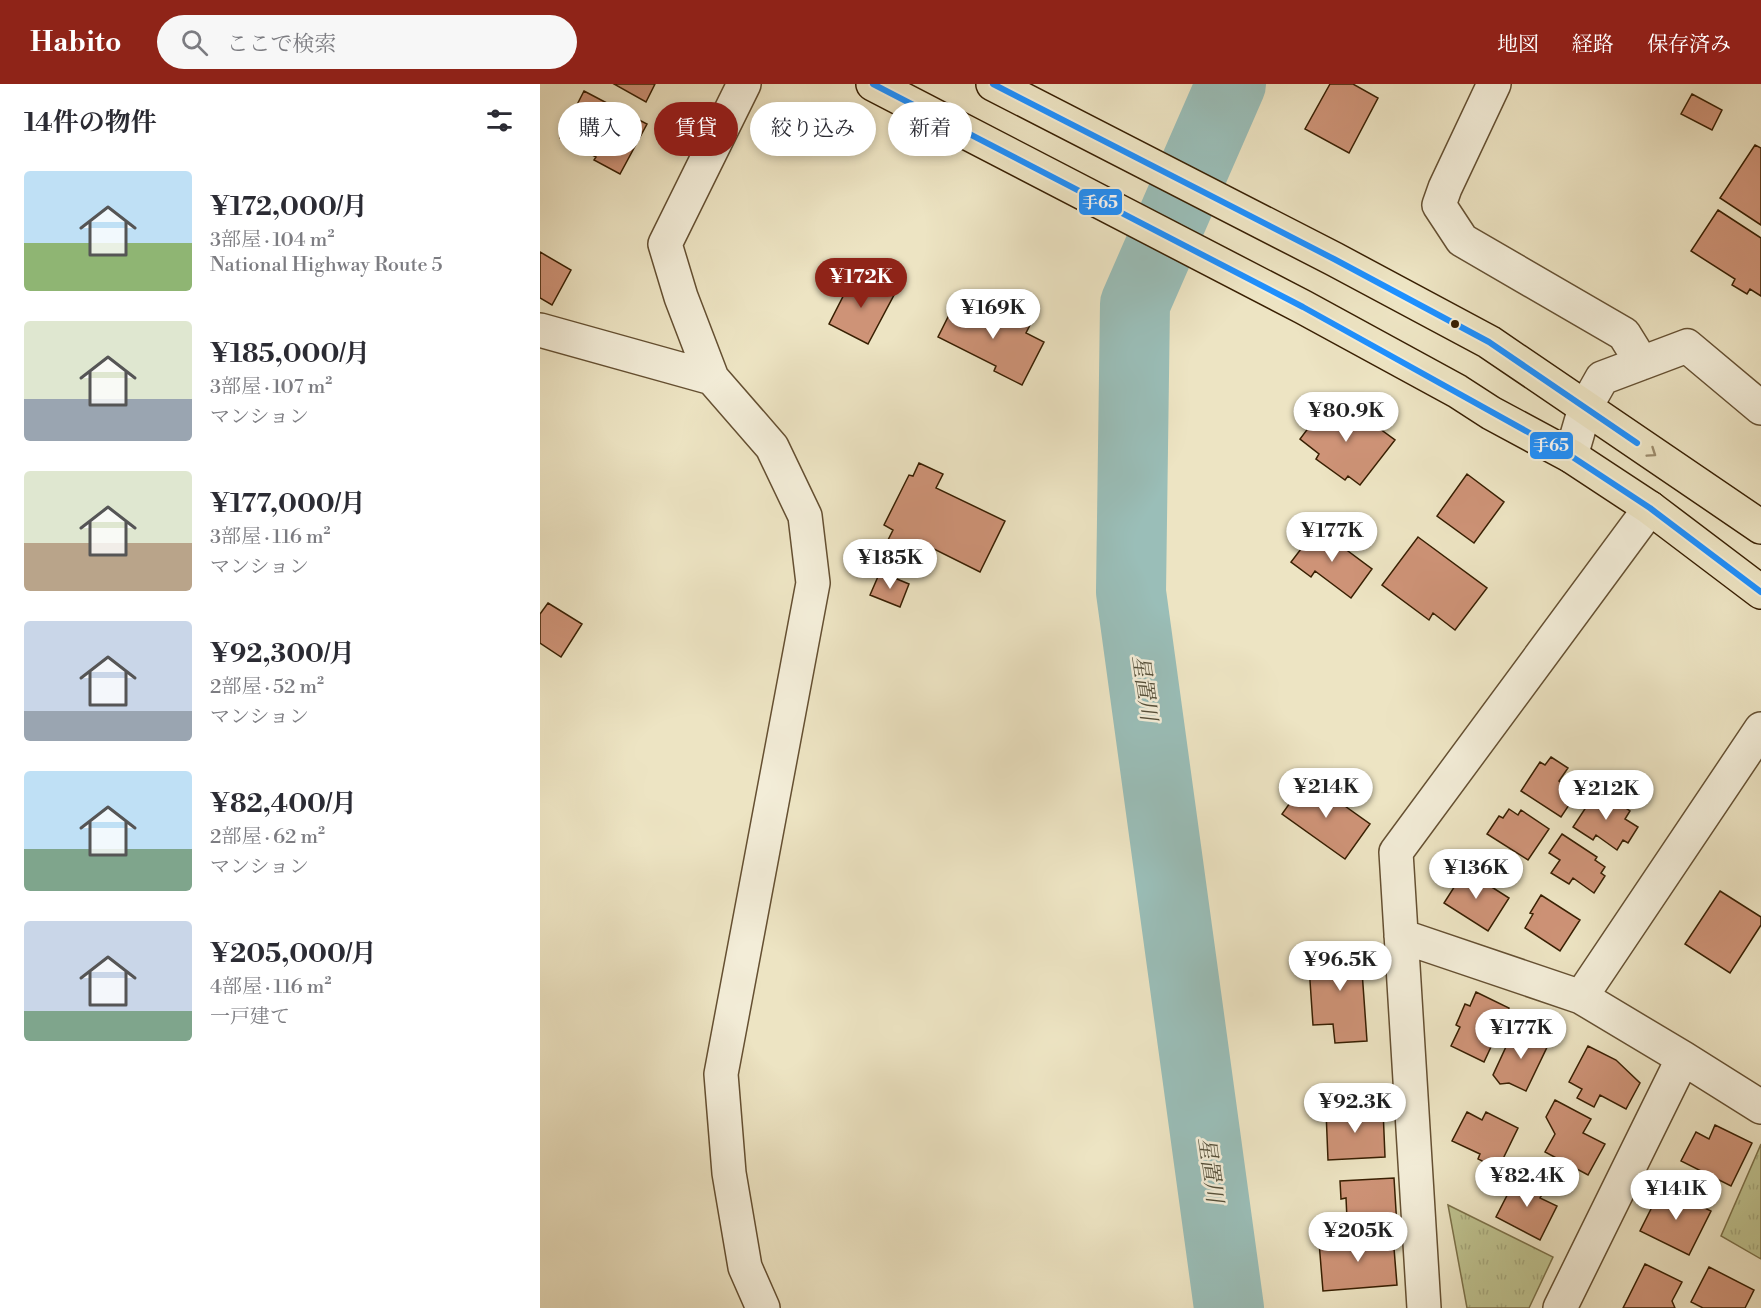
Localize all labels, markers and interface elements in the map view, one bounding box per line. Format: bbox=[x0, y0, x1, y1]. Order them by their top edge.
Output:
search box bbox=[157, 15, 577, 69]
text: Habito bbox=[30, 25, 121, 60]
icon: search bbox=[178, 26, 211, 59]
text: ここで検索 bbox=[226, 31, 337, 58]
text: 地図 bbox=[1497, 32, 1539, 58]
text: 経路 bbox=[1572, 32, 1614, 58]
text: 保存済み bbox=[1647, 32, 1731, 58]
chip: 購入 bbox=[558, 102, 642, 156]
chip: 賃貸 bbox=[654, 102, 738, 156]
chip: 絞り込み bbox=[750, 102, 876, 156]
chip: 新着 bbox=[888, 102, 972, 156]
icon: filters bbox=[483, 104, 516, 137]
text: 14件の物件 bbox=[24, 107, 157, 139]
line badge: 手65 bbox=[1078, 188, 1123, 216]
text: ¥172,000/月 bbox=[210, 191, 368, 223]
text: 手65 bbox=[1082, 193, 1118, 213]
icon: home bbox=[72, 195, 144, 267]
text: 3部屋 · 104 m² bbox=[210, 228, 334, 253]
text: National Highway Route 5 bbox=[210, 253, 443, 278]
pin: ¥172K bbox=[819, 258, 903, 309]
text: ¥172K bbox=[829, 265, 893, 290]
pin: ¥169K bbox=[951, 289, 1035, 340]
text: ¥169K bbox=[960, 296, 1026, 321]
unlabelled marker bbox=[1449, 318, 1461, 330]
text: ¥185,000/月 bbox=[210, 338, 370, 370]
icon: home bbox=[72, 345, 144, 417]
text: 3部屋 · 107 m² bbox=[210, 375, 332, 400]
pin: ¥80.9K bbox=[1297, 392, 1395, 443]
text: ¥80.9K bbox=[1308, 399, 1384, 424]
text: マンション bbox=[210, 405, 309, 430]
line badge: 手65 bbox=[1529, 431, 1574, 460]
text: 手65 bbox=[1533, 436, 1569, 456]
one-way arrow bbox=[1645, 446, 1656, 457]
text: ¥177,000/月 bbox=[210, 488, 366, 520]
icon: home bbox=[72, 495, 144, 567]
pin: ¥177K bbox=[1290, 512, 1374, 563]
text: ¥177K bbox=[1300, 519, 1364, 544]
text: 3部屋 · 116 m² bbox=[210, 525, 331, 550]
pin: ¥185K bbox=[848, 539, 932, 590]
text: ¥185K bbox=[857, 546, 923, 571]
text: マンション bbox=[210, 555, 309, 580]
text: ¥92,300/月 bbox=[210, 638, 355, 670]
icon: home bbox=[72, 645, 144, 717]
water label: 星置川 bbox=[1126, 653, 1162, 725]
text: 2部屋 · 52 m² bbox=[210, 675, 324, 700]
text: マンション bbox=[210, 705, 309, 730]
pin: ¥214K bbox=[1284, 768, 1368, 819]
pin: ¥212K bbox=[1564, 770, 1648, 821]
text: ¥214K bbox=[1293, 775, 1359, 800]
text: ¥212K bbox=[1573, 777, 1639, 802]
text: ¥82,400/月 bbox=[210, 788, 357, 820]
icon: home bbox=[72, 795, 144, 867]
text: 2部屋 · 62 m² bbox=[210, 825, 325, 850]
pin: ¥136K bbox=[1434, 849, 1518, 900]
text: マンション bbox=[210, 855, 309, 880]
text: ¥136K bbox=[1443, 856, 1509, 881]
text: ¥205,000/月 bbox=[210, 938, 377, 970]
pin: ¥96.5K bbox=[1291, 941, 1389, 992]
icon: home bbox=[72, 945, 144, 1017]
text: ¥96.5K bbox=[1303, 948, 1377, 973]
text: 4部屋 · 116 m² bbox=[210, 975, 331, 1000]
text: 一戸建て bbox=[210, 1005, 290, 1030]
pin: ¥177K bbox=[1479, 1009, 1563, 1060]
text: ¥177K bbox=[1489, 1016, 1553, 1041]
pin: ¥92.3K bbox=[1306, 1083, 1404, 1134]
text: ¥92.3K bbox=[1318, 1090, 1392, 1115]
water label: 星置川 bbox=[1192, 1135, 1228, 1207]
pin: ¥82.4K bbox=[1478, 1157, 1576, 1208]
text: ¥82.4K bbox=[1489, 1164, 1565, 1189]
pin: ¥141K bbox=[1634, 1170, 1718, 1221]
text: ¥141K bbox=[1644, 1177, 1708, 1202]
pin: ¥205K bbox=[1316, 1212, 1400, 1263]
text: ¥205K bbox=[1323, 1219, 1393, 1244]

